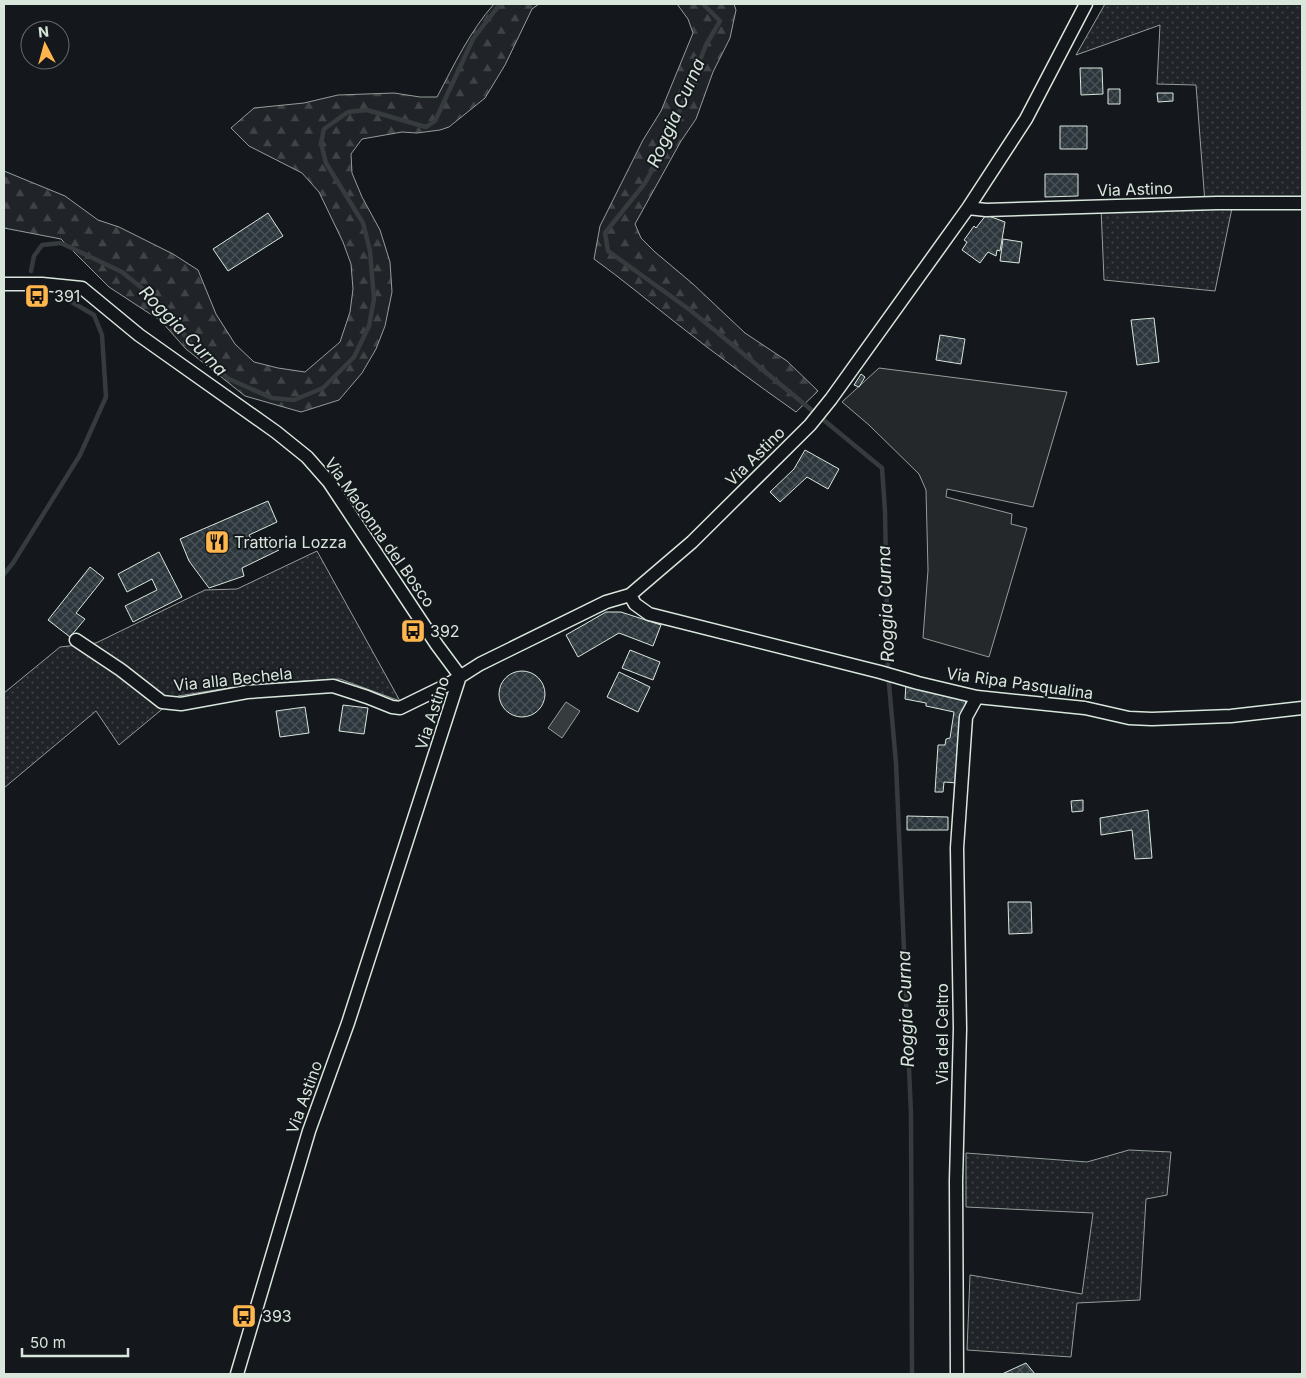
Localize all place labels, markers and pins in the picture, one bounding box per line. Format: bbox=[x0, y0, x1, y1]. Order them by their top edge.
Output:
bus stop icon: 391 bbox=[24, 283, 50, 309]
place label: 391 bbox=[54, 286, 80, 306]
restaurant icon: Trattoria Lozza bbox=[204, 529, 230, 555]
place label: Trattoria Lozza bbox=[234, 532, 347, 552]
bus stop icon: 392 bbox=[400, 618, 426, 644]
place label: 392 bbox=[430, 621, 460, 641]
bus stop icon: 393 bbox=[231, 1303, 257, 1329]
place label: 393 bbox=[262, 1306, 292, 1326]

